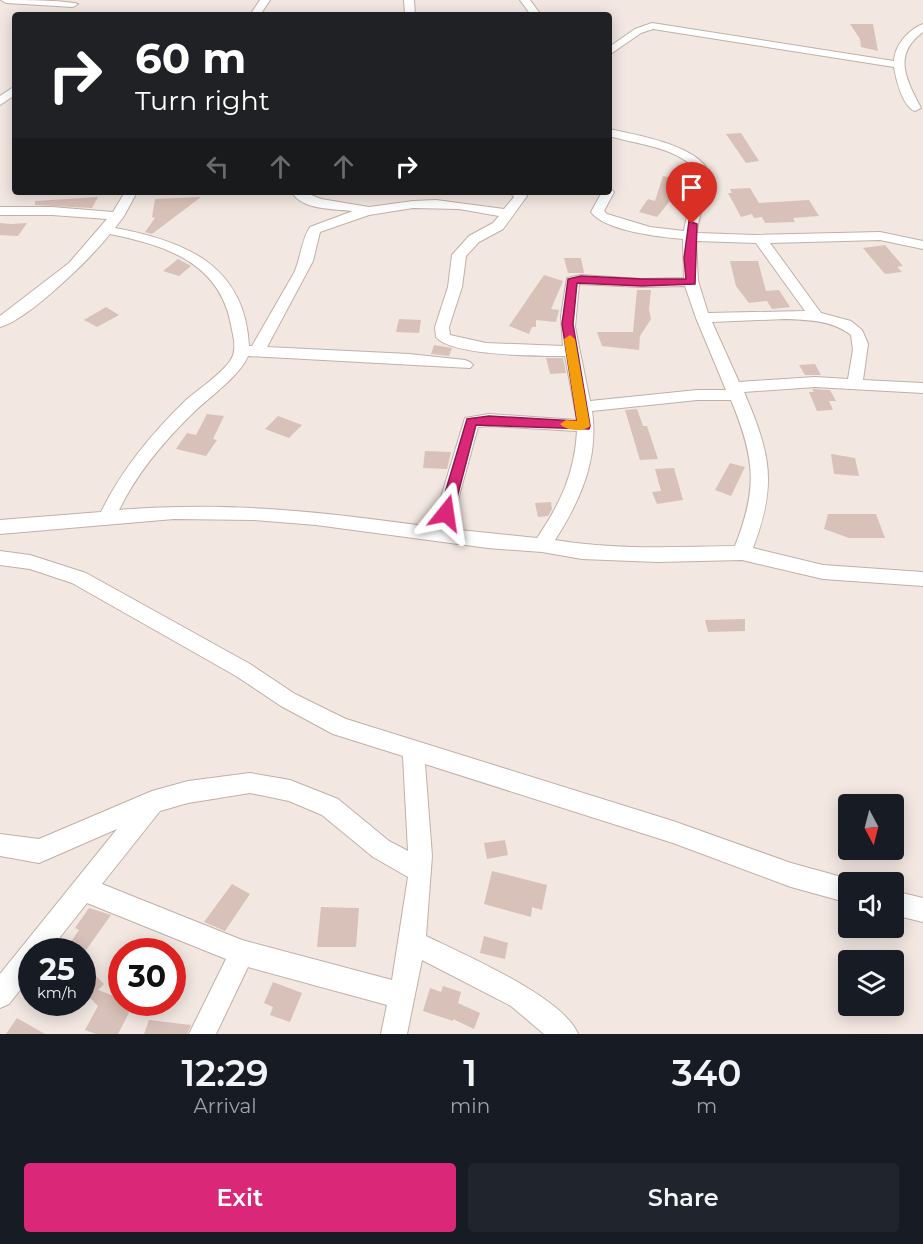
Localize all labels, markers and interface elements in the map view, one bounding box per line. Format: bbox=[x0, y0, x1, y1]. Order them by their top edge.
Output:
text: 60 m bbox=[135, 32, 246, 84]
icon: right bbox=[36, 36, 114, 114]
text: Turn right bbox=[135, 84, 270, 117]
icon: left bbox=[201, 150, 234, 183]
icon: ahead bbox=[264, 150, 297, 183]
icon: ahead bbox=[327, 150, 360, 183]
icon: right bbox=[390, 150, 423, 183]
pin bbox=[666, 162, 717, 224]
icon: arrive bbox=[675, 171, 708, 204]
position arrow bbox=[414, 481, 478, 545]
north arrow bbox=[838, 794, 904, 860]
map controls bbox=[838, 794, 904, 1016]
button: sound bbox=[838, 872, 904, 938]
speed limit sign: 30 bbox=[108, 938, 186, 1016]
button: layers bbox=[838, 950, 904, 1016]
text: 25 bbox=[39, 951, 75, 988]
text: km/h bbox=[37, 983, 77, 1002]
text: 12:29 bbox=[182, 1051, 269, 1095]
text: 1 bbox=[463, 1051, 477, 1095]
text: 340 bbox=[672, 1051, 741, 1095]
text: Arrival bbox=[194, 1094, 257, 1118]
text: min bbox=[450, 1094, 490, 1118]
text: m bbox=[696, 1094, 717, 1118]
button: Exit bbox=[24, 1163, 456, 1232]
button: Share bbox=[468, 1163, 899, 1232]

